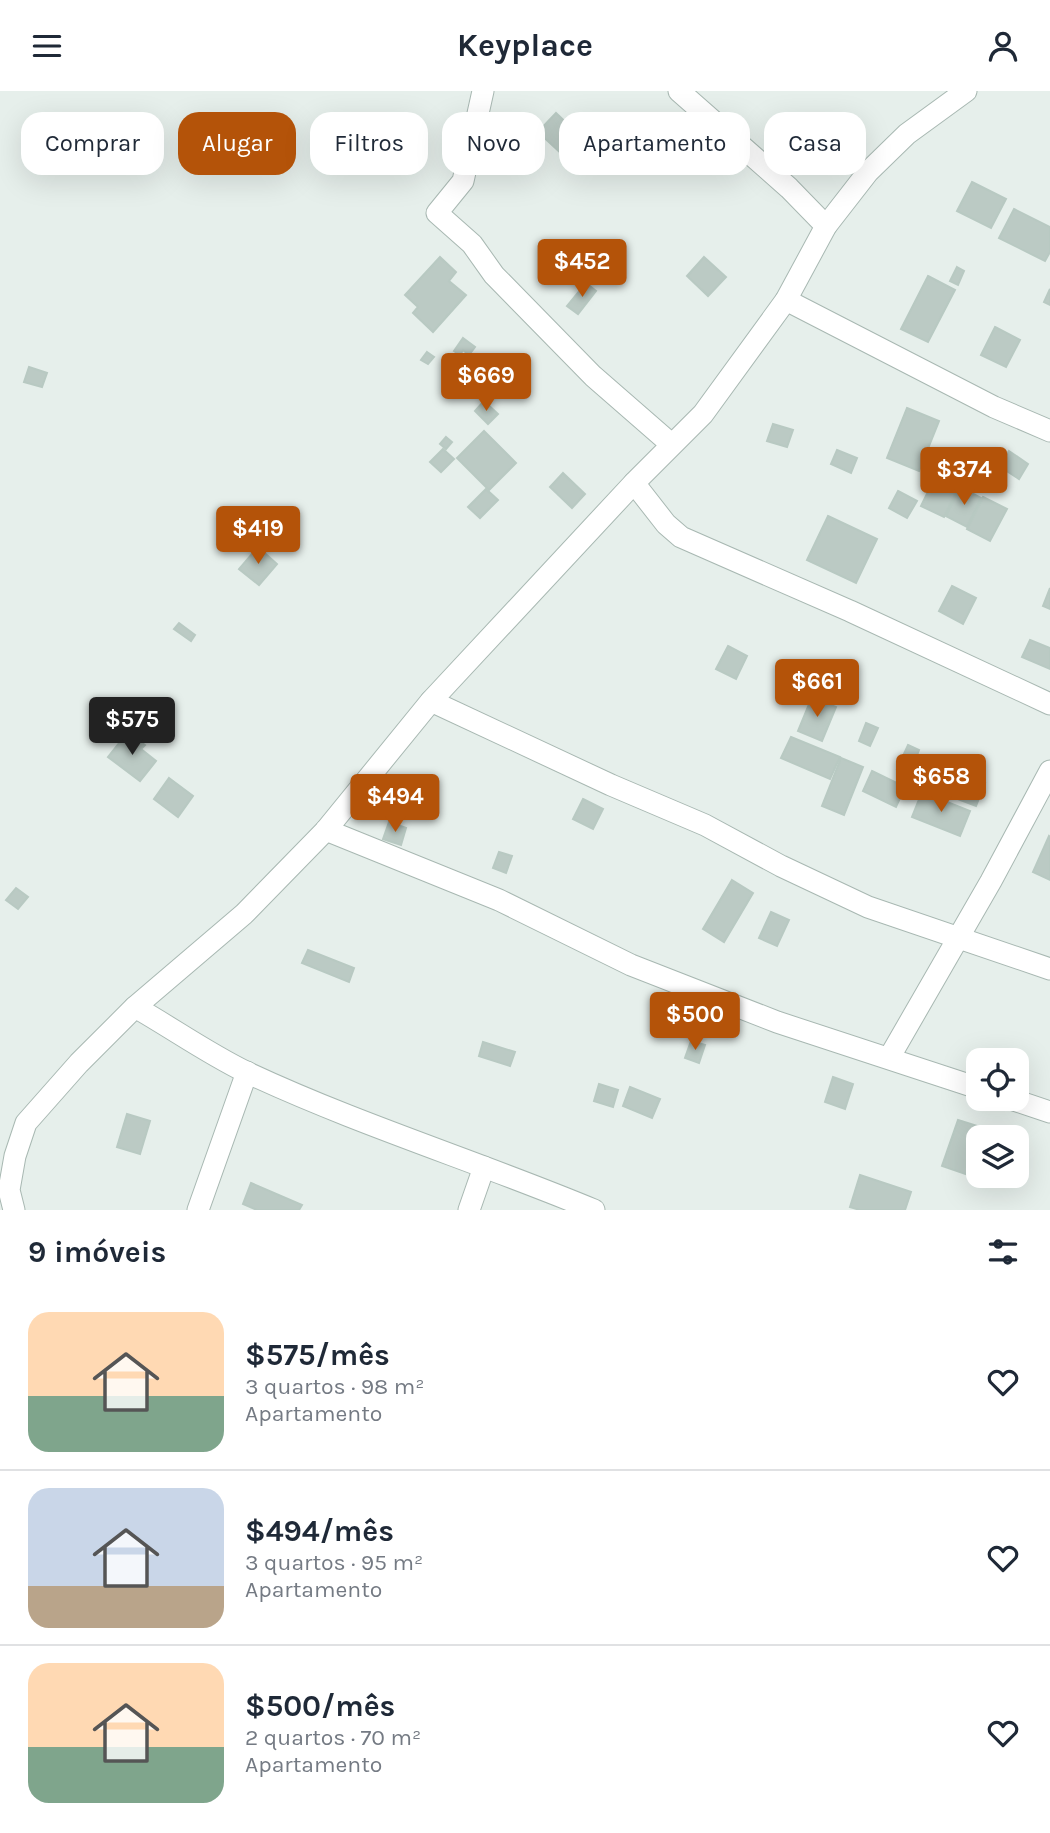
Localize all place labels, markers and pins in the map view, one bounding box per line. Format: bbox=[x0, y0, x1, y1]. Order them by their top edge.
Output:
pin: $452 bbox=[541, 239, 623, 299]
pin: $669 bbox=[445, 353, 527, 413]
pin: $374 bbox=[923, 447, 1005, 507]
pin: $419 bbox=[217, 507, 299, 566]
pin: $661 bbox=[776, 659, 858, 719]
pin: $575 bbox=[91, 697, 173, 757]
pin: $658 bbox=[900, 755, 982, 814]
pin: $494 bbox=[354, 775, 436, 834]
pin: $500 bbox=[654, 993, 736, 1052]

